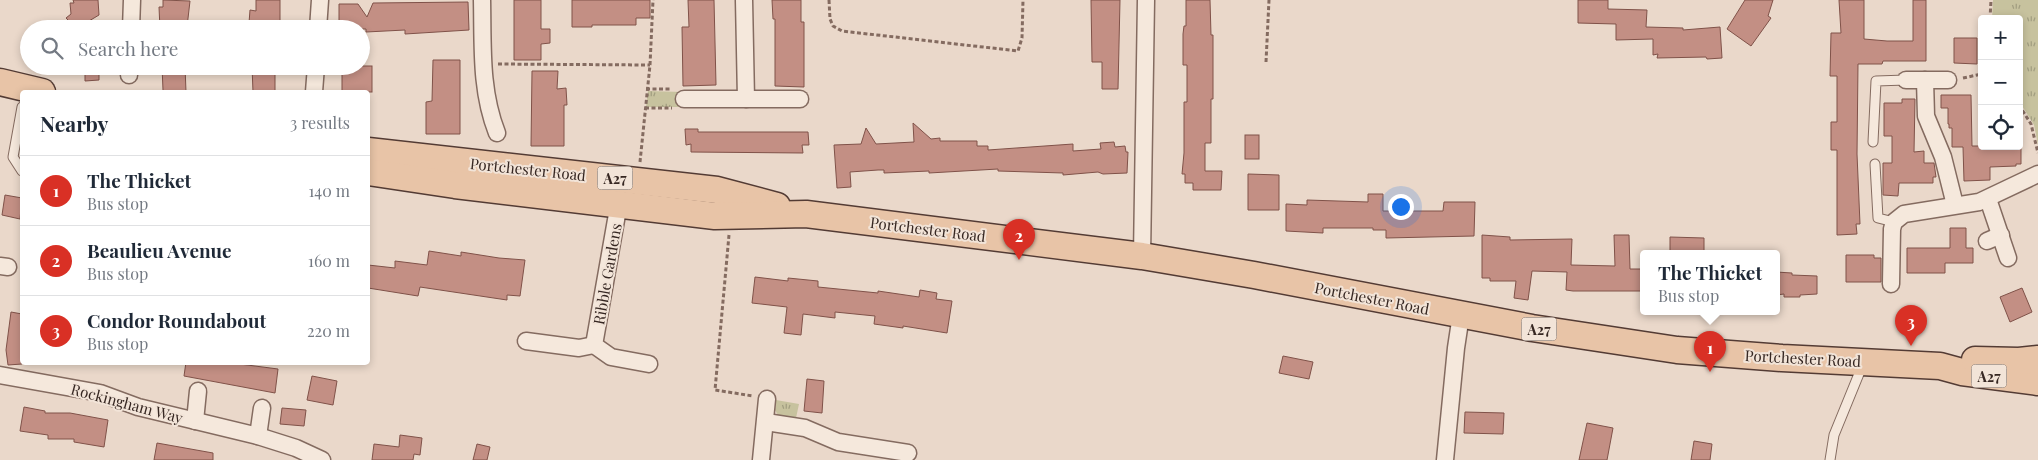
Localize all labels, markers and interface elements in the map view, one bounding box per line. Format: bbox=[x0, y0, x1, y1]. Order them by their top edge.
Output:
map controls bbox=[1978, 15, 2023, 150]
button: + bbox=[1978, 15, 2023, 60]
search box bbox=[20, 20, 370, 75]
icon: search bbox=[38, 34, 66, 62]
text: Search here bbox=[78, 35, 178, 61]
button: − bbox=[1978, 60, 2023, 105]
button: locate bbox=[1978, 105, 2023, 150]
text: Nearby bbox=[40, 109, 109, 137]
text: 3 results bbox=[290, 112, 350, 133]
street label: Portchester Road bbox=[469, 153, 587, 185]
text: The Thicket bbox=[87, 167, 191, 193]
road number: A27 bbox=[598, 167, 632, 190]
text: 1 bbox=[53, 180, 59, 201]
text: 140 m bbox=[308, 180, 350, 201]
text: Bus stop bbox=[87, 193, 148, 214]
your location bbox=[1388, 194, 1414, 220]
street label: Portchester Road bbox=[869, 212, 987, 246]
pin: 2 bbox=[1003, 219, 1035, 260]
street label: Ribble Gardens bbox=[588, 222, 626, 326]
text: Beaulieu Avenue bbox=[87, 237, 232, 263]
text: 2 bbox=[52, 250, 60, 271]
text: 160 m bbox=[308, 250, 350, 271]
popup bbox=[1640, 250, 1780, 315]
text: The Thicket bbox=[1658, 259, 1762, 285]
text: Bus stop bbox=[87, 263, 148, 284]
street label: Portchester Road bbox=[1313, 277, 1431, 319]
text: Bus stop bbox=[1658, 285, 1719, 306]
pin: 3 bbox=[1895, 305, 1927, 346]
text: Condor Roundabout bbox=[87, 307, 266, 333]
road number: A27 bbox=[1522, 318, 1556, 340]
text: 3 bbox=[52, 320, 60, 341]
text: 220 m bbox=[307, 320, 350, 341]
pin: 1 bbox=[1694, 331, 1726, 372]
text: Bus stop bbox=[87, 333, 148, 354]
street label: Portchester Road bbox=[1744, 345, 1862, 371]
road number: A27 bbox=[1972, 364, 2006, 388]
street label: Rockingham Way bbox=[69, 378, 186, 428]

